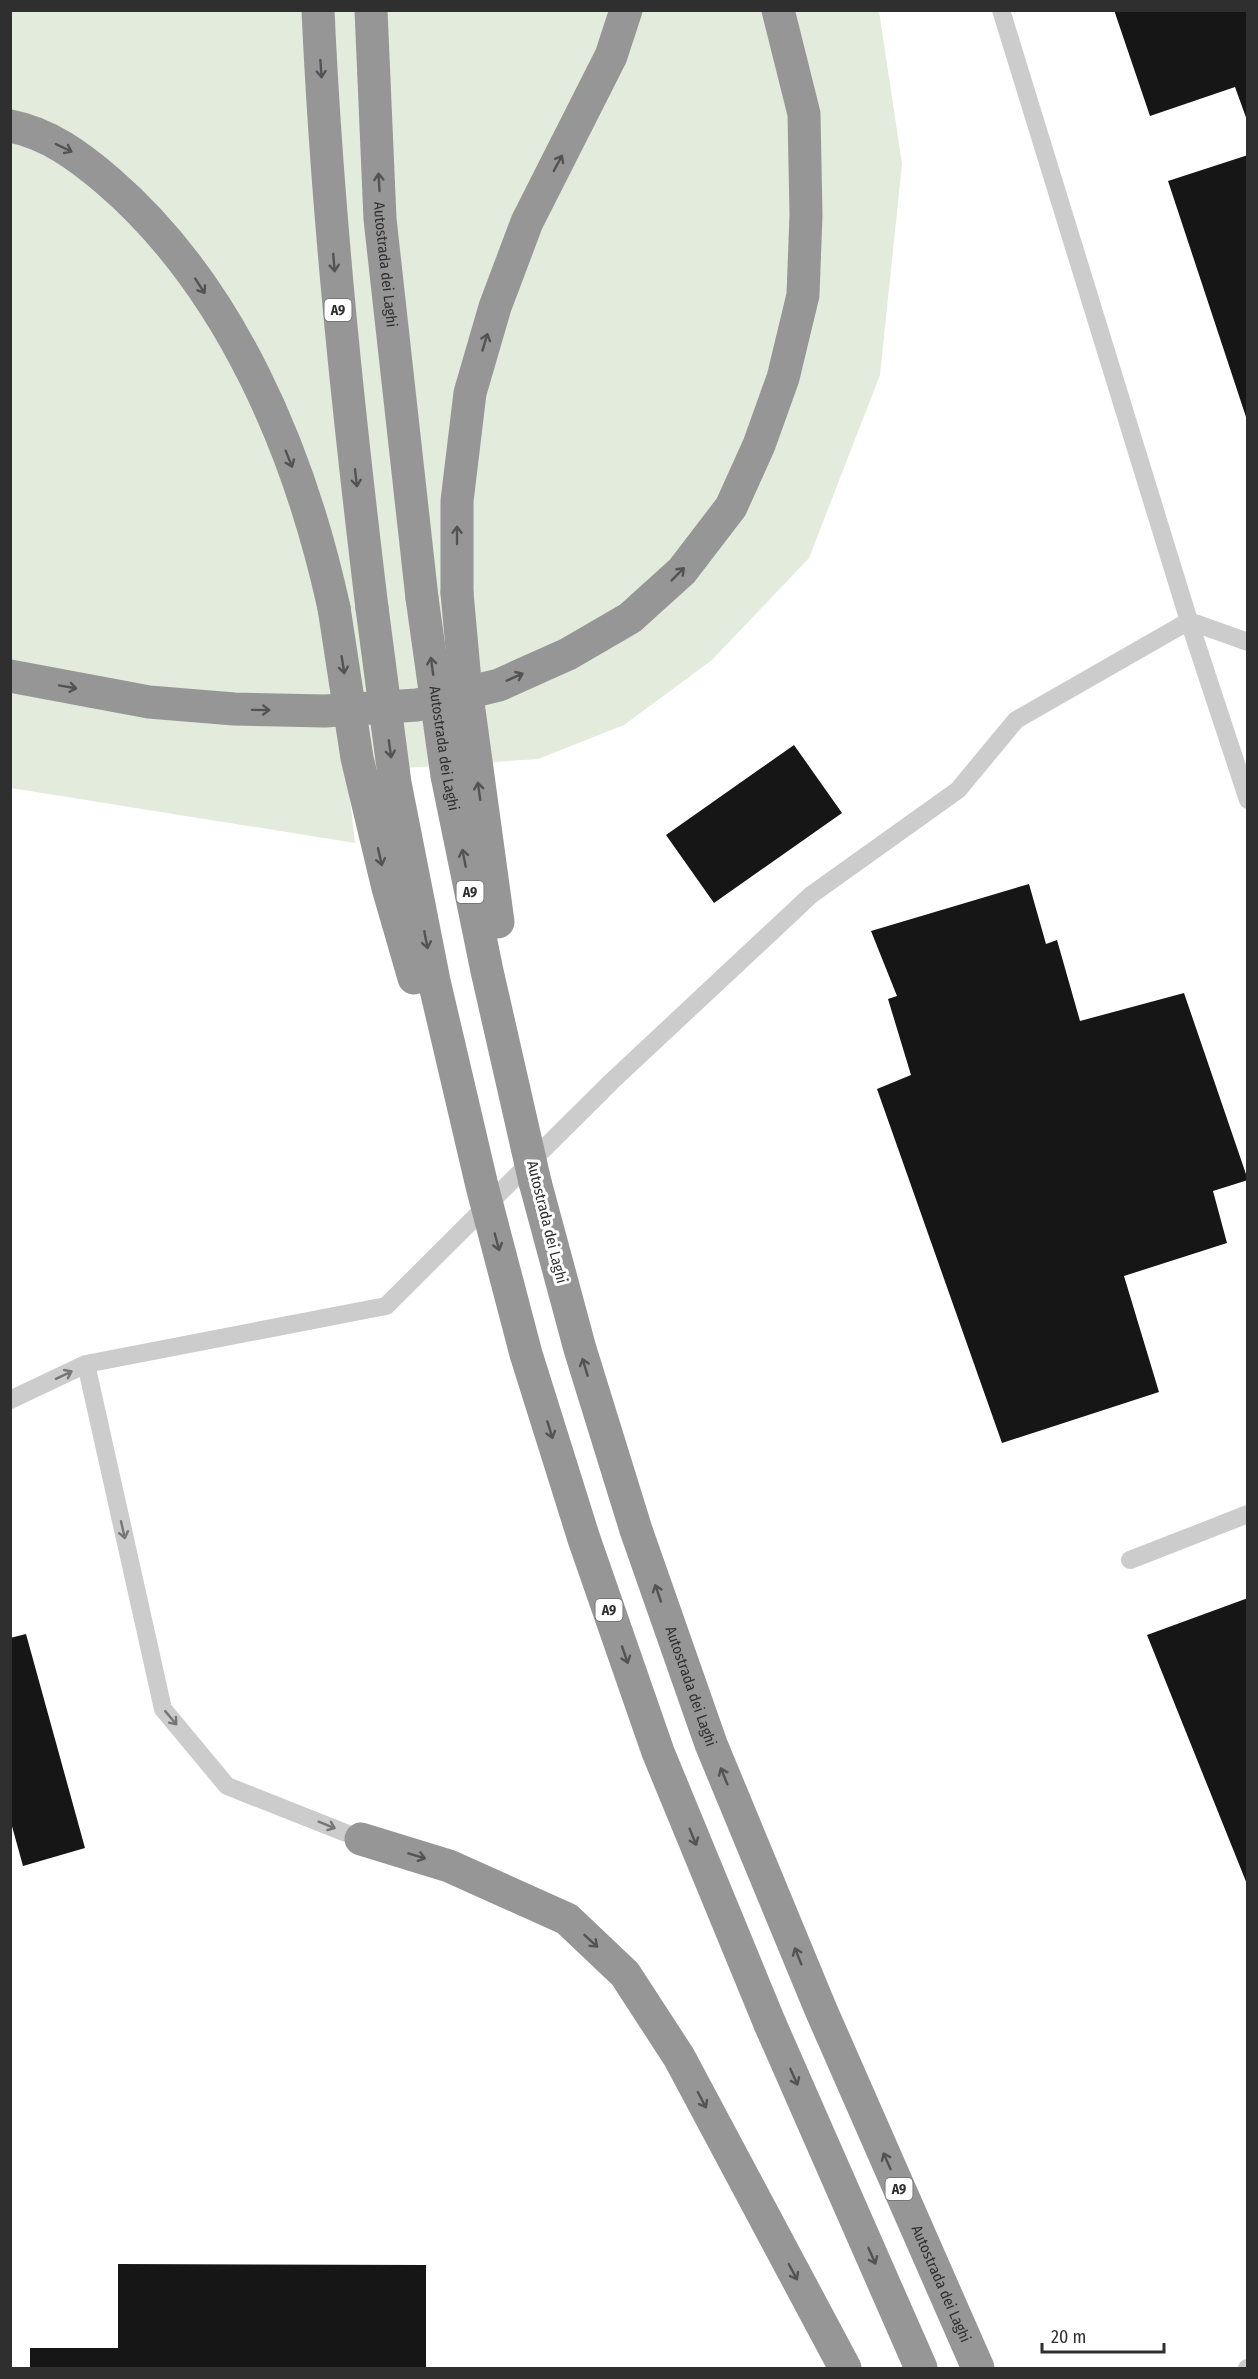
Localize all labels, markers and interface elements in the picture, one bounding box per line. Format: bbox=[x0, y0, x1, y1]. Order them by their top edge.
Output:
one-way arrow bbox=[316, 58, 327, 78]
one-way arrow bbox=[55, 143, 73, 155]
one-way arrow bbox=[553, 154, 565, 172]
one-way arrow bbox=[373, 172, 384, 192]
street label: Autostrada dei Laghi bbox=[370, 201, 401, 328]
one-way arrow bbox=[329, 253, 340, 273]
one-way arrow bbox=[194, 277, 206, 294]
road number: A9 bbox=[324, 299, 352, 321]
one-way arrow bbox=[480, 333, 491, 352]
one-way arrow bbox=[284, 449, 295, 468]
one-way arrow bbox=[351, 468, 362, 488]
one-way arrow bbox=[451, 525, 463, 545]
one-way arrow bbox=[671, 566, 685, 581]
one-way arrow bbox=[338, 655, 349, 675]
one-way arrow bbox=[426, 656, 437, 676]
one-way arrow bbox=[506, 671, 524, 682]
one-way arrow bbox=[58, 682, 77, 693]
street label: Autostrada dei Laghi bbox=[425, 685, 463, 812]
one-way arrow bbox=[251, 704, 271, 715]
one-way arrow bbox=[385, 738, 396, 758]
one-way arrow bbox=[473, 782, 484, 802]
one-way arrow bbox=[375, 847, 387, 866]
one-way arrow bbox=[458, 849, 469, 868]
road number: A9 bbox=[456, 881, 484, 903]
one-way arrow bbox=[421, 930, 432, 950]
street label: Autostrada dei Laghi bbox=[523, 1159, 571, 1285]
one-way arrow bbox=[491, 1232, 503, 1251]
one-way arrow bbox=[579, 1358, 590, 1377]
one-way arrow bbox=[54, 1369, 72, 1381]
one-way arrow bbox=[545, 1420, 556, 1439]
one-way arrow bbox=[118, 1521, 130, 1540]
one-way arrow bbox=[651, 1584, 662, 1602]
road number: A9 bbox=[596, 1599, 622, 1621]
street label: Autostrada dei Laghi bbox=[661, 1624, 720, 1749]
one-way arrow bbox=[620, 1645, 631, 1663]
one-way arrow bbox=[164, 1710, 178, 1725]
one-way arrow bbox=[718, 1767, 729, 1786]
one-way arrow bbox=[317, 1820, 335, 1831]
one-way arrow bbox=[688, 1827, 699, 1846]
one-way arrow bbox=[407, 1851, 426, 1862]
one-way arrow bbox=[583, 1934, 598, 1949]
one-way arrow bbox=[792, 1948, 803, 1966]
one-way arrow bbox=[788, 2068, 800, 2086]
one-way arrow bbox=[696, 2091, 708, 2109]
one-way arrow bbox=[881, 2153, 892, 2171]
road number: A9 bbox=[886, 2178, 912, 2200]
street label: Autostrada dei Laghi bbox=[908, 2222, 975, 2345]
one-way arrow bbox=[867, 2246, 878, 2264]
one-way arrow bbox=[787, 2263, 799, 2280]
scale bar bbox=[1042, 2316, 1164, 2354]
text: 20 m bbox=[1051, 2326, 1086, 2348]

